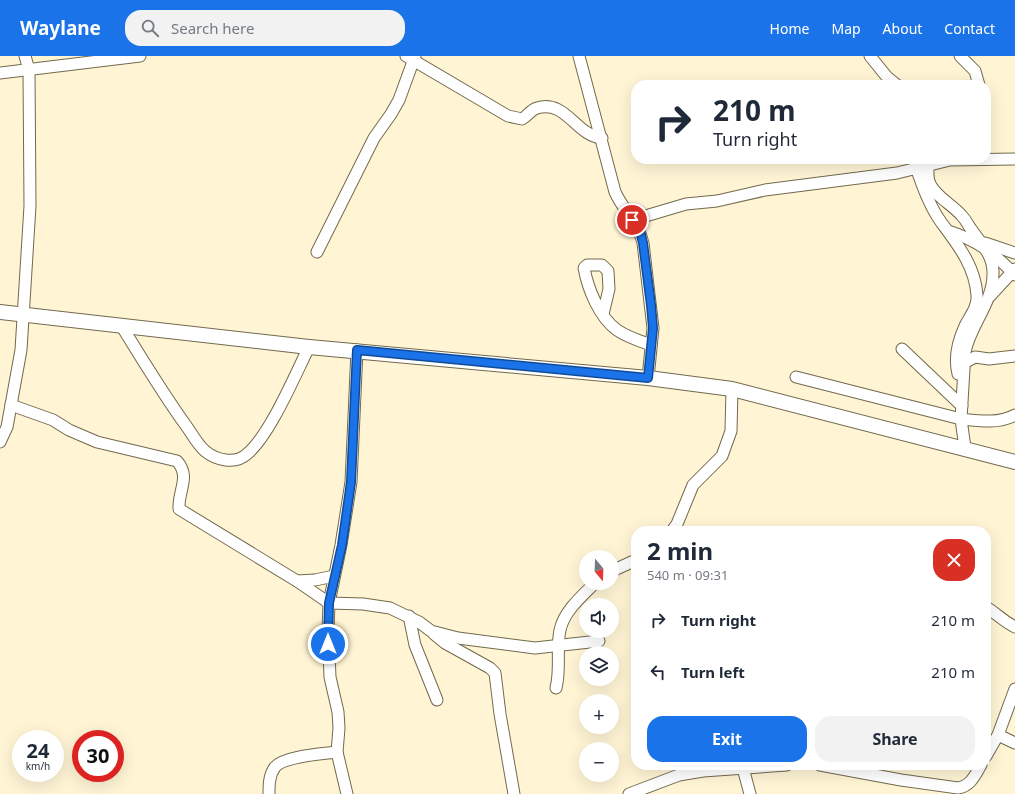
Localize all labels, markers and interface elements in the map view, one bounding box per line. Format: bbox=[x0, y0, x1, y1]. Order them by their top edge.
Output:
search box bbox=[125, 10, 405, 46]
text: Waylane bbox=[20, 15, 101, 41]
icon: search bbox=[139, 17, 161, 39]
text: Search here bbox=[171, 18, 254, 38]
text: Home bbox=[770, 19, 809, 38]
text: Map bbox=[831, 19, 861, 38]
text: About bbox=[883, 19, 922, 38]
text: Contact bbox=[944, 19, 995, 38]
text: 210 m bbox=[713, 91, 796, 129]
icon: right bbox=[647, 96, 699, 148]
text: Turn right bbox=[713, 127, 797, 151]
pin bbox=[615, 203, 649, 237]
icon: arrive bbox=[621, 209, 643, 231]
text: 2 min bbox=[647, 534, 713, 567]
button: close bbox=[933, 539, 975, 581]
north arrow bbox=[579, 550, 619, 590]
map controls bbox=[579, 550, 619, 782]
text: 540 m · 09:31 bbox=[647, 566, 728, 584]
button: sound bbox=[579, 598, 619, 638]
icon: right bbox=[647, 609, 669, 631]
text: Turn right bbox=[681, 610, 756, 630]
text: 210 m bbox=[931, 610, 975, 630]
position arrow bbox=[307, 623, 349, 665]
button: layers bbox=[579, 646, 619, 686]
icon: left bbox=[647, 661, 669, 683]
text: Turn left bbox=[681, 662, 745, 682]
text: 210 m bbox=[931, 662, 975, 682]
button: + bbox=[579, 694, 619, 734]
button: Exit bbox=[647, 716, 807, 762]
button: Share bbox=[815, 716, 975, 762]
speed limit sign: 30 bbox=[72, 730, 124, 782]
text: 24 bbox=[27, 737, 49, 764]
button: − bbox=[579, 742, 619, 782]
text: km/h bbox=[26, 759, 50, 773]

